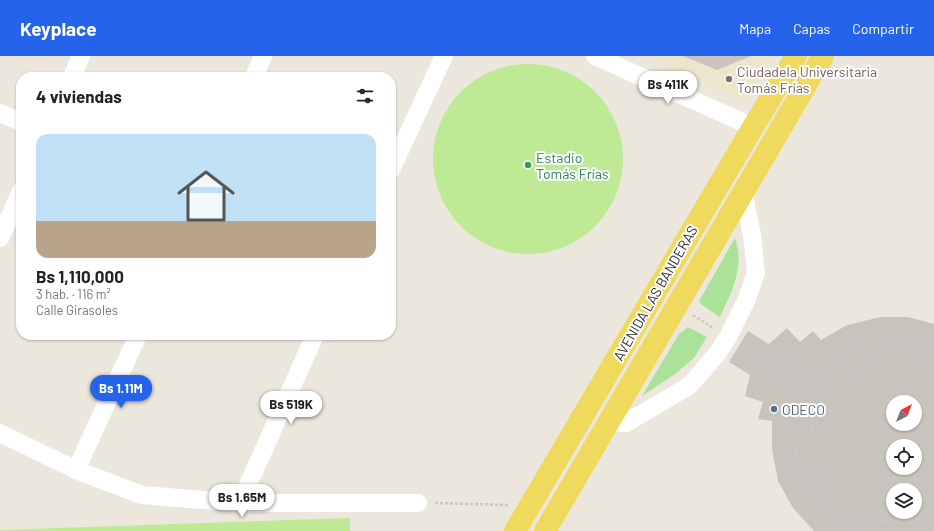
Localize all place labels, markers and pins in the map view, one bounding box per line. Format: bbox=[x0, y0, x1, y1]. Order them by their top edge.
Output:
place label: Ciudadela Universitaria Tomás Frías bbox=[737, 63, 877, 96]
pin: Bs 411K bbox=[631, 71, 705, 105]
marker: Ciudadela Universitaria Tomás Frías bbox=[724, 74, 734, 84]
place label: Estadio Tomás Frías bbox=[536, 149, 609, 182]
marker: Estadio Tomás Frías bbox=[523, 160, 533, 170]
pin: Bs 1.11M bbox=[80, 375, 162, 409]
pin: Bs 519K bbox=[254, 391, 328, 425]
place label: ODECO bbox=[782, 401, 825, 418]
marker: ODECO bbox=[769, 404, 779, 414]
pin: Bs 1.65M bbox=[201, 484, 283, 518]

